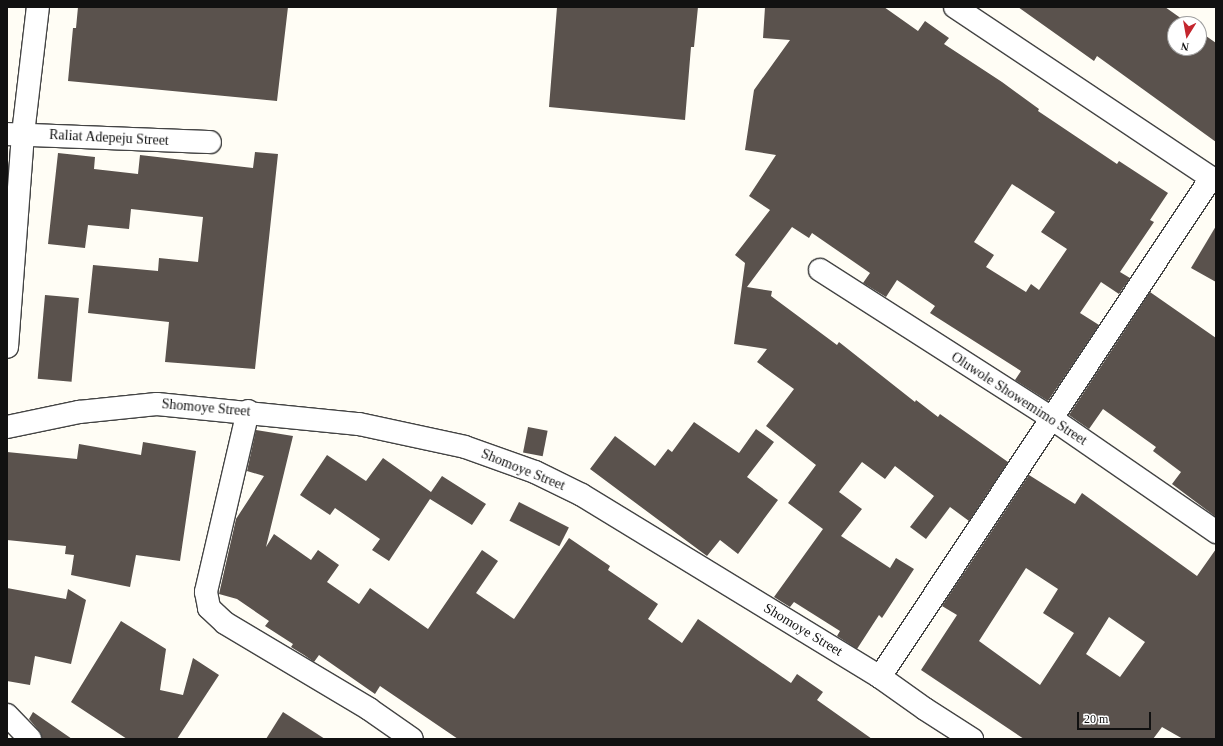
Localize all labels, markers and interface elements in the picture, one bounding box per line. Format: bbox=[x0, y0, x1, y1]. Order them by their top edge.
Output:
north arrow bbox=[1167, 16, 1207, 56]
text: N bbox=[1180, 40, 1190, 53]
street label: Raliat Adepeju Street bbox=[48, 126, 170, 150]
street label: Oluwole Showemimo Street bbox=[948, 349, 1090, 449]
street label: Shomoye Street bbox=[161, 396, 251, 420]
street label: Shomoye Street bbox=[479, 446, 567, 494]
street label: Shomoye Street bbox=[761, 600, 845, 660]
scale bar bbox=[1079, 704, 1153, 730]
text: 20 m bbox=[1084, 712, 1108, 726]

